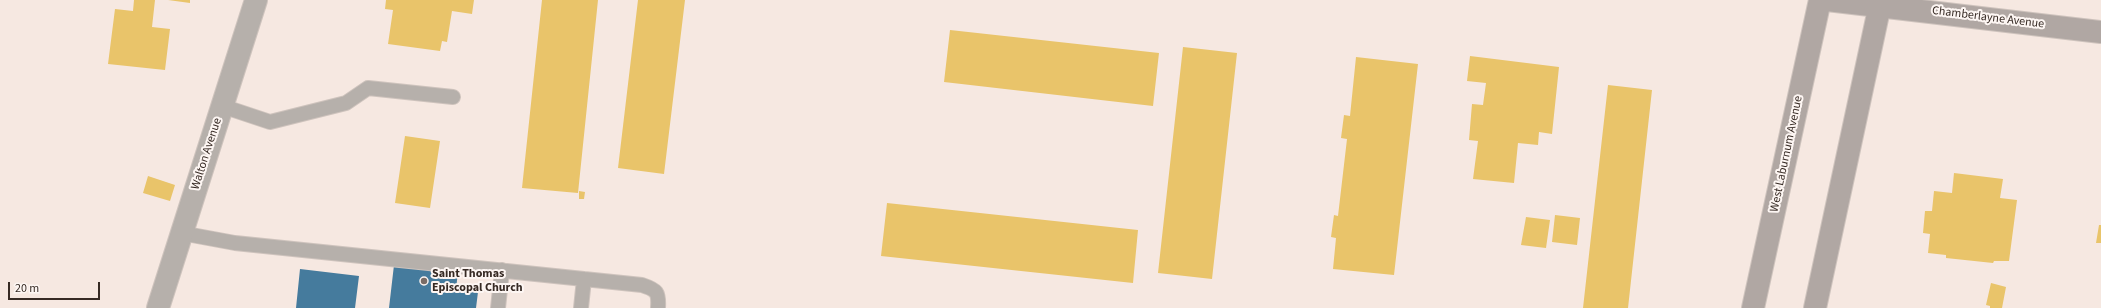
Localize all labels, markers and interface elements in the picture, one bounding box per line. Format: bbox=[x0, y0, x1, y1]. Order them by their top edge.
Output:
street label: Chamberlayne Avenue bbox=[1931, 4, 2045, 32]
street label: West Laburnum Avenue bbox=[1768, 95, 1806, 213]
street label: Walton Avenue bbox=[189, 116, 225, 192]
place label: Saint Thomas Episcopal Church bbox=[432, 267, 523, 295]
scale bar bbox=[10, 274, 102, 300]
marker: Saint Thomas Episcopal Church bbox=[419, 276, 429, 286]
text: 20 m bbox=[15, 280, 39, 297]

